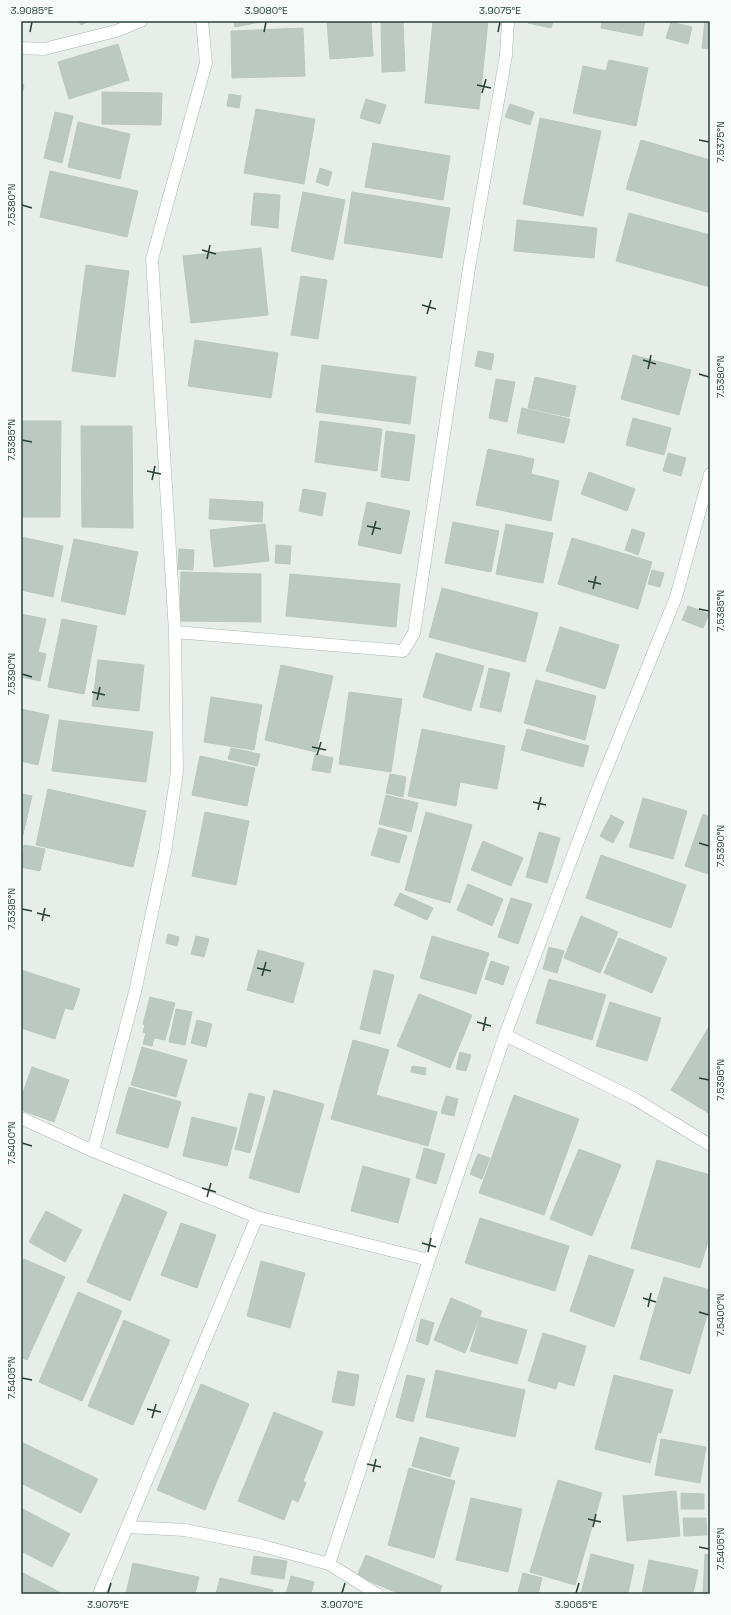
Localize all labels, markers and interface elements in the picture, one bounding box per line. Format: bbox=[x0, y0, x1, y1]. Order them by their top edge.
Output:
text: 3.9085°E bbox=[11, 4, 54, 17]
text: 3.9080°E bbox=[244, 4, 288, 17]
text: 3.9075°E bbox=[479, 4, 521, 17]
text: 7.5375°N bbox=[714, 121, 727, 163]
text: 7.5380°N bbox=[5, 184, 18, 226]
text: 7.5380°N bbox=[714, 356, 727, 398]
text: 7.5385°N bbox=[5, 419, 18, 461]
text: 7.5385°N bbox=[714, 590, 727, 632]
text: 7.5390°N bbox=[5, 653, 18, 695]
text: 7.5390°N bbox=[714, 825, 727, 867]
text: 7.5395°N bbox=[5, 888, 18, 930]
text: 7.5395°N bbox=[714, 1059, 727, 1101]
text: 7.5400°N bbox=[5, 1121, 18, 1165]
text: 7.5400°N bbox=[714, 1293, 727, 1337]
text: 7.5405°N bbox=[5, 1357, 18, 1399]
text: 7.5405°N bbox=[714, 1528, 727, 1570]
text: 3.9075°E bbox=[87, 1598, 129, 1611]
text: 3.9070°E bbox=[321, 1598, 364, 1611]
text: 3.9065°E bbox=[555, 1598, 598, 1611]

